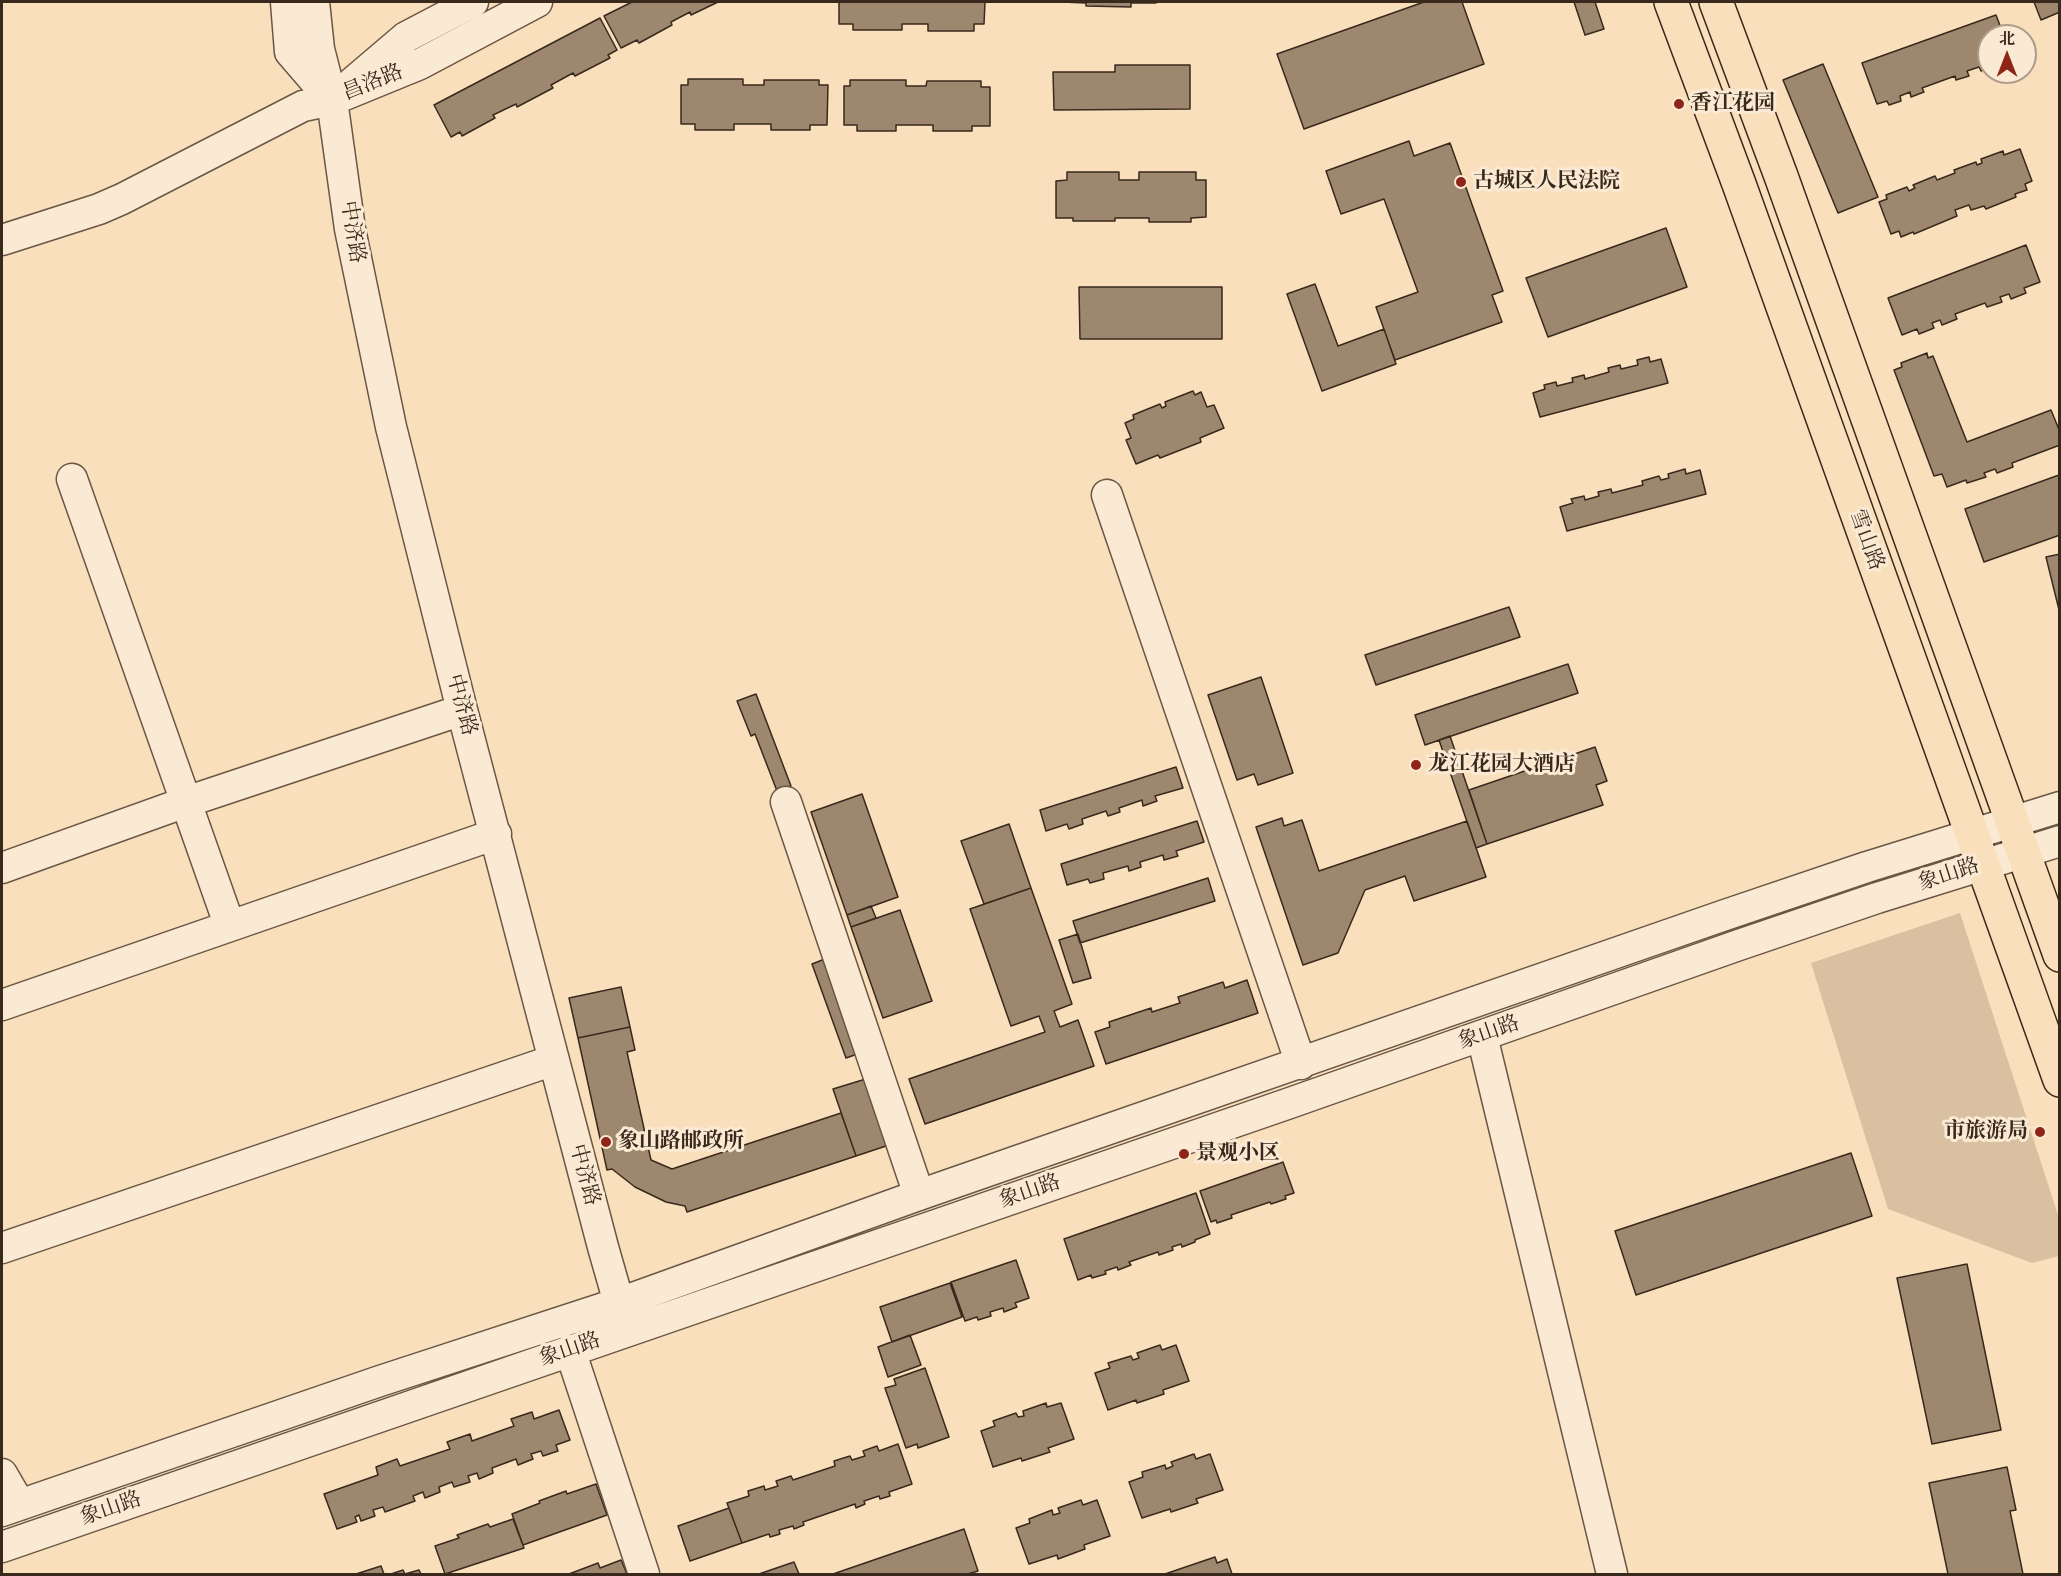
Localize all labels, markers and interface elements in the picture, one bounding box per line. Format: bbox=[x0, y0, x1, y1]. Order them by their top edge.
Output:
north arrow bbox=[1977, 24, 2037, 84]
text: 北 bbox=[1999, 26, 2015, 50]
street label: 昌洛路 bbox=[339, 60, 407, 106]
place label: 香江花园 bbox=[1691, 91, 1775, 117]
marker: 香江花园 bbox=[1672, 97, 1686, 111]
place label: 古城区人民法院 bbox=[1473, 169, 1620, 195]
marker: 古城区人民法院 bbox=[1454, 175, 1468, 189]
street label: 中济路 bbox=[335, 199, 369, 265]
street label: 雪山路 bbox=[1843, 506, 1889, 574]
street label: 中济路 bbox=[441, 671, 481, 739]
place label: 龙江花园大酒店 bbox=[1428, 752, 1575, 778]
marker: 龙江花园大酒店 bbox=[1409, 758, 1423, 772]
street label: 象山路 bbox=[1915, 853, 1983, 897]
street label: 象山路 bbox=[1455, 1011, 1523, 1055]
place label: 市旅游局 bbox=[1944, 1119, 2028, 1145]
marker: 市旅游局 bbox=[2033, 1125, 2047, 1139]
place label: 象山路邮政所 bbox=[618, 1129, 744, 1155]
marker: 象山路邮政所 bbox=[599, 1135, 613, 1149]
street label: 中济路 bbox=[564, 1141, 604, 1209]
place label: 景观小区 bbox=[1196, 1141, 1280, 1167]
marker: 景观小区 bbox=[1177, 1147, 1191, 1161]
street label: 象山路 bbox=[996, 1170, 1064, 1214]
street label: 象山路 bbox=[536, 1328, 604, 1372]
street label: 象山路 bbox=[77, 1487, 145, 1531]

